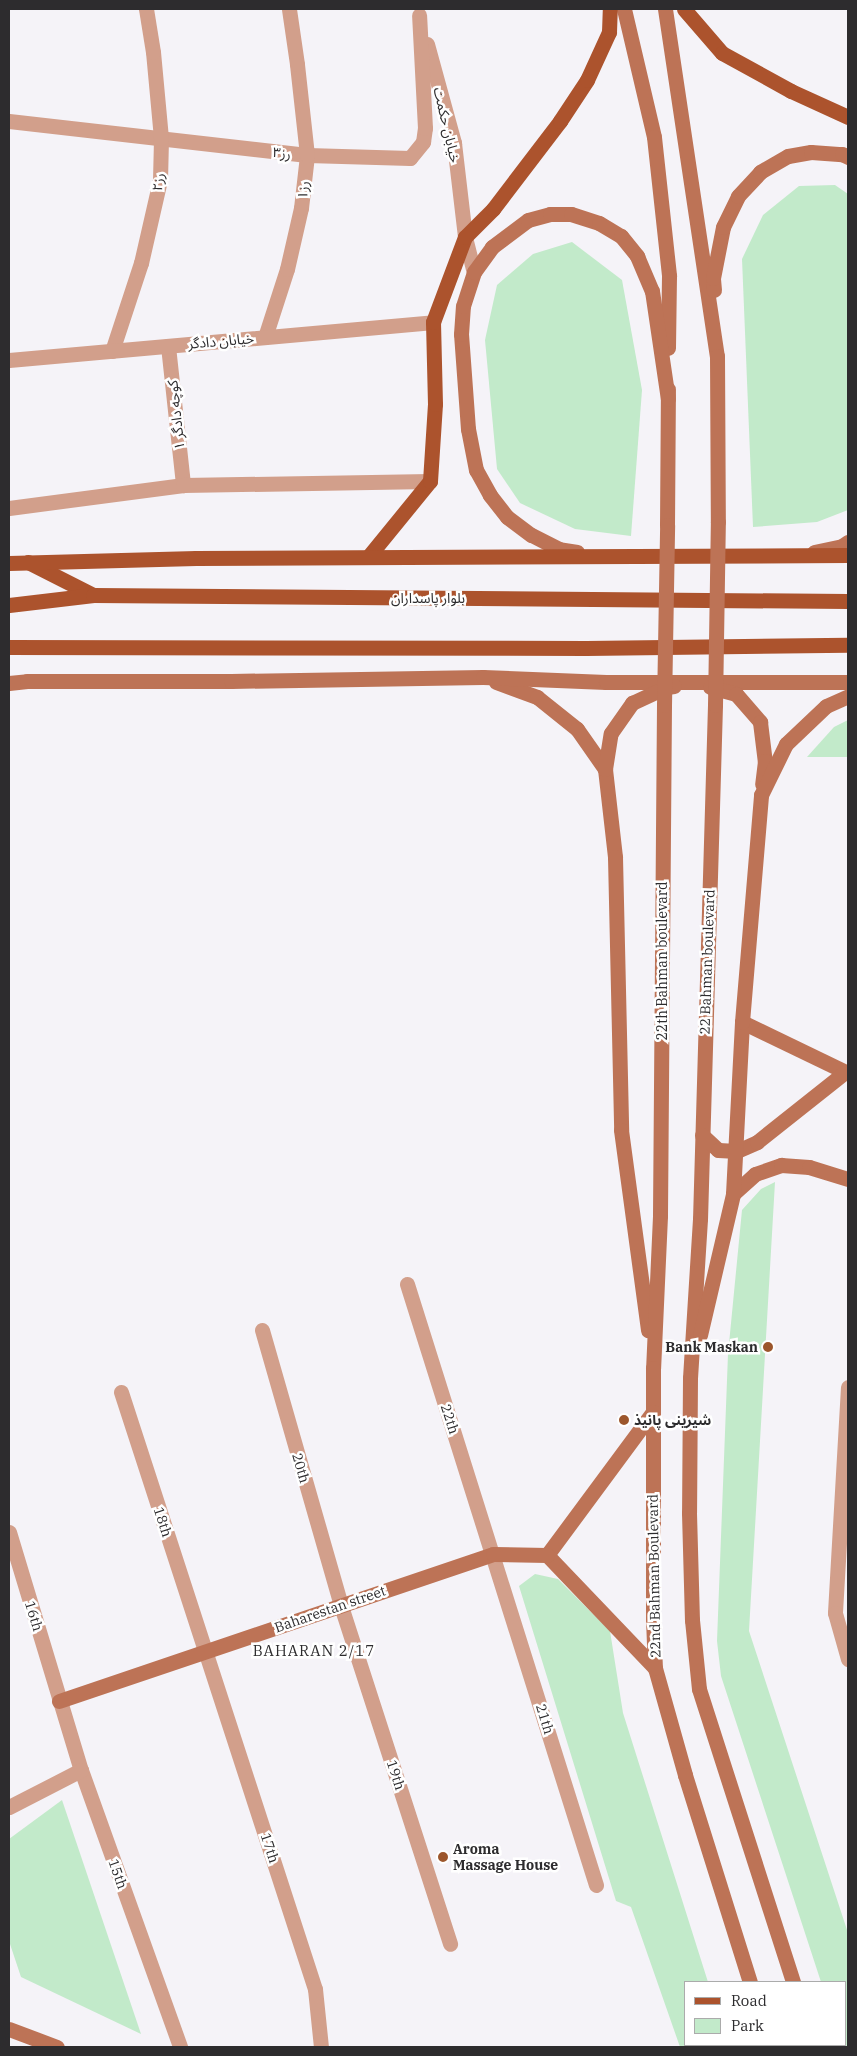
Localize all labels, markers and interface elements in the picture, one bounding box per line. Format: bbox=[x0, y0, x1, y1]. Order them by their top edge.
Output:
street label: خیابان حکمت bbox=[430, 86, 464, 164]
street label: رز۳ bbox=[272, 144, 292, 162]
street label: رز۲ bbox=[148, 172, 168, 192]
street label: رز۱ bbox=[294, 180, 312, 200]
street label: خیابان دادگر bbox=[187, 330, 255, 352]
street label: کوچه دادگر ۱ bbox=[164, 379, 188, 451]
street label: بلوار پاسداران bbox=[391, 590, 465, 606]
street label: 22th Bahman boulevard bbox=[654, 881, 670, 1041]
street label: 22 Bahman boulevard bbox=[696, 889, 718, 1035]
place label: Bank Maskan bbox=[665, 1339, 758, 1355]
marker: Bank Maskan bbox=[762, 1341, 774, 1353]
street label: 22th bbox=[437, 1402, 463, 1436]
place label: شیرینی پانیذ bbox=[634, 1412, 711, 1428]
marker: شیرینی پانیذ bbox=[618, 1414, 630, 1426]
street label: 20th bbox=[289, 1451, 313, 1485]
street label: 22nd Bahman Boulevard bbox=[644, 1494, 664, 1658]
street label: 18th bbox=[150, 1505, 176, 1539]
street label: Baharestan street bbox=[272, 1582, 388, 1636]
street label: 16th bbox=[22, 1599, 46, 1633]
district label: BAHARAN 2/17 bbox=[251, 1642, 377, 1660]
street label: 21th bbox=[533, 1702, 557, 1736]
street label: 19th bbox=[383, 1758, 409, 1792]
street label: 17th bbox=[257, 1831, 283, 1865]
place label: Aroma Massage House bbox=[453, 1841, 558, 1874]
marker: Aroma Massage House bbox=[437, 1851, 449, 1863]
street label: 15th bbox=[105, 1857, 131, 1891]
legend bbox=[684, 1981, 847, 2046]
text: Road bbox=[731, 1991, 767, 2010]
text: Park bbox=[731, 2016, 764, 2035]

